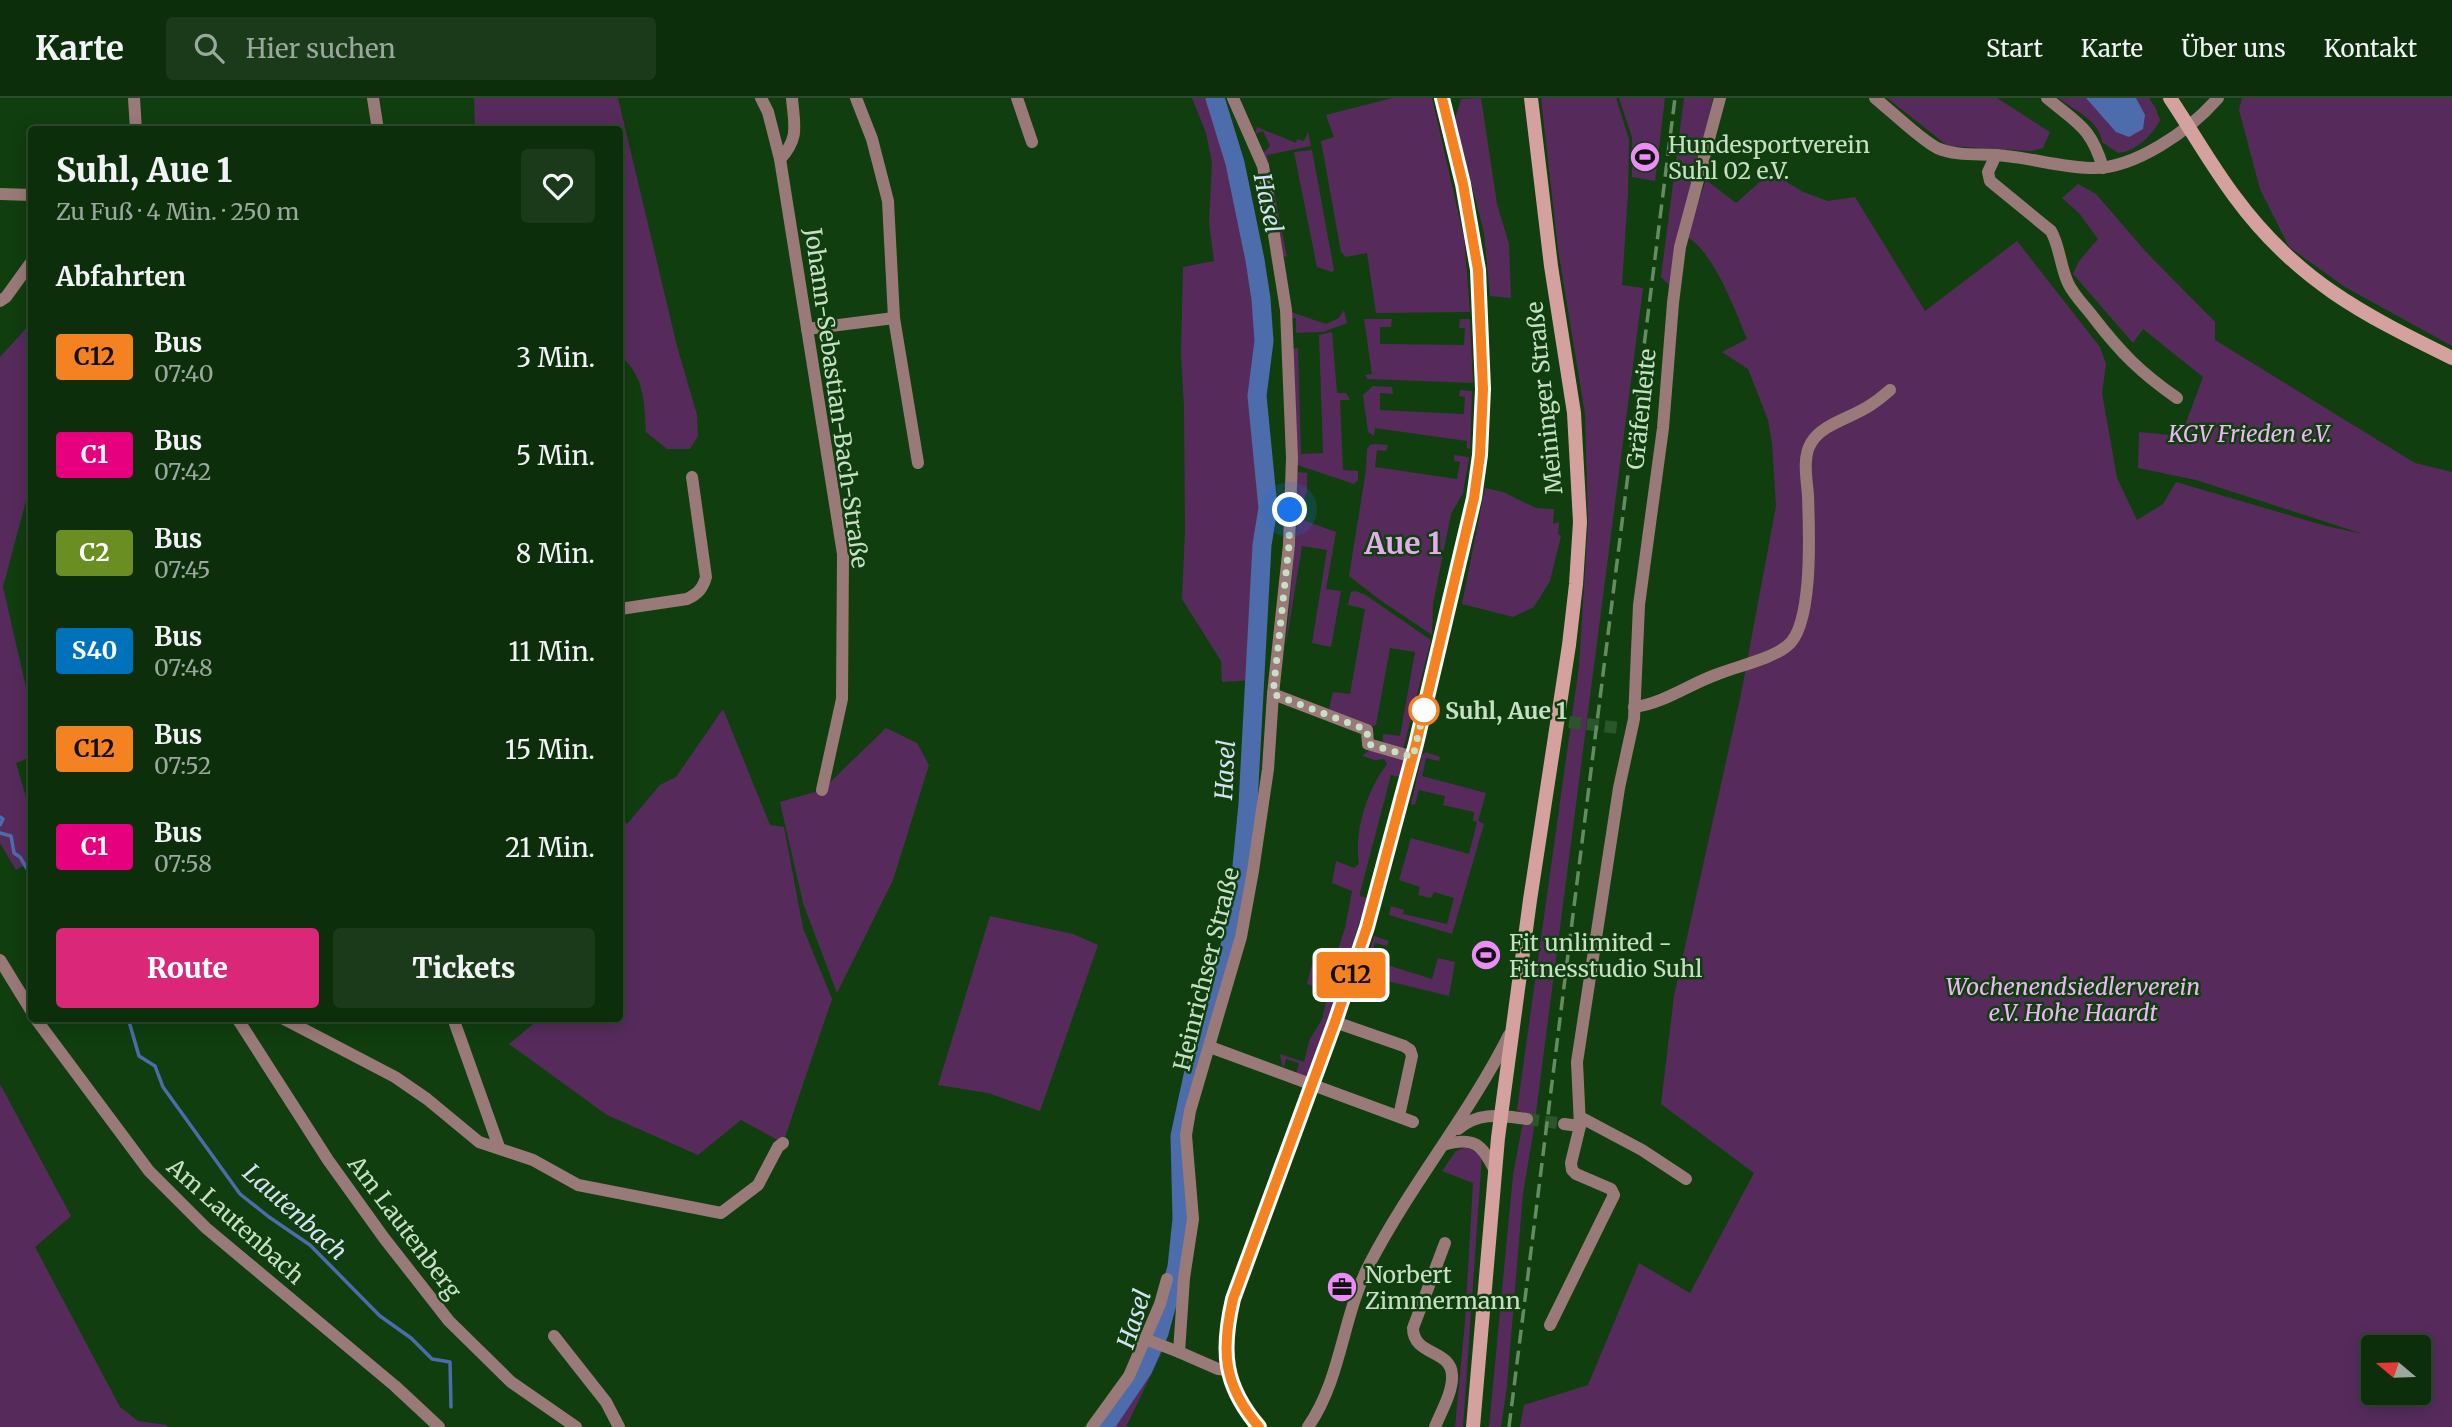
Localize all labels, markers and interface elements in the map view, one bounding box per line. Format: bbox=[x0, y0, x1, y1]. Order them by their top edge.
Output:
search box bbox=[166, 17, 656, 80]
text: Karte bbox=[35, 28, 124, 69]
icon: search bbox=[190, 29, 228, 67]
text: Hier suchen bbox=[246, 32, 396, 65]
text: Start bbox=[1986, 33, 2043, 64]
text: Karte bbox=[2081, 33, 2143, 64]
text: Über uns bbox=[2181, 33, 2286, 64]
text: Kontakt bbox=[2324, 33, 2417, 64]
place label: Hundesportverein Suhl 02 e.V. bbox=[1668, 130, 1870, 185]
sports icon: Hundesportverein Suhl 02 e.V. bbox=[1628, 140, 1662, 174]
button: heart bbox=[521, 149, 595, 223]
text: Suhl, Aue 1 bbox=[56, 150, 232, 191]
water label: Hasel bbox=[1246, 169, 1289, 236]
text: Zu Fuß · 4 Min. · 250 m bbox=[56, 197, 299, 226]
street label: Johann-Sebastian-Bach-Straße bbox=[799, 225, 875, 570]
text: Abfahrten bbox=[56, 260, 186, 293]
street label: Meininger Straße bbox=[1519, 300, 1569, 496]
text: Bus bbox=[154, 326, 202, 359]
text: C12 bbox=[74, 341, 115, 372]
text: 3 Min. bbox=[516, 341, 595, 374]
street label: Gräfenleite bbox=[1620, 347, 1662, 471]
text: 07:40 bbox=[154, 359, 213, 388]
park label: KGV Frieden e.V. bbox=[2167, 419, 2332, 448]
text: Bus bbox=[154, 424, 202, 457]
text: C1 bbox=[81, 439, 108, 470]
text: 5 Min. bbox=[516, 439, 595, 472]
text: 07:42 bbox=[154, 457, 211, 486]
your location bbox=[1272, 492, 1307, 527]
text: Bus bbox=[154, 522, 202, 555]
district label: Aue 1 bbox=[1363, 524, 1442, 562]
text: C2 bbox=[79, 537, 110, 568]
text: 8 Min. bbox=[516, 537, 595, 570]
text: 07:45 bbox=[154, 555, 210, 584]
text: Bus bbox=[154, 620, 202, 653]
text: S40 bbox=[72, 635, 117, 666]
text: 11 Min. bbox=[509, 635, 595, 668]
text: 07:48 bbox=[154, 653, 213, 682]
marker: Suhl, Aue 1 bbox=[1409, 695, 1439, 725]
place label: Suhl, Aue 1 bbox=[1445, 696, 1567, 726]
text: Bus bbox=[154, 718, 202, 751]
text: C12 bbox=[74, 733, 115, 764]
text: 15 Min. bbox=[505, 733, 595, 766]
water label: Hasel bbox=[1208, 739, 1242, 802]
text: 07:52 bbox=[154, 751, 212, 780]
text: Bus bbox=[154, 816, 202, 849]
text: C1 bbox=[81, 831, 108, 862]
text: 21 Min. bbox=[505, 831, 595, 864]
text: 07:58 bbox=[154, 849, 212, 878]
street label: Heinrichser Straße bbox=[1167, 864, 1245, 1074]
button: Route bbox=[56, 928, 319, 1008]
button: Tickets bbox=[333, 928, 595, 1008]
place label: Fit unlimited - Fitnesstudio Suhl bbox=[1509, 928, 1702, 983]
sports icon: Fit unlimited - Fitnesstudio Suhl bbox=[1469, 938, 1503, 972]
line badge: C12 bbox=[1311, 952, 1391, 998]
text: C12 bbox=[1331, 959, 1371, 990]
park label: Wochenendsiedlerverein e.V. Hohe Haardt bbox=[1946, 972, 2200, 1027]
street label: Am Lautenberg bbox=[341, 1149, 468, 1304]
street label: Am Lautenbach bbox=[161, 1151, 310, 1290]
water label: Lautenbach bbox=[237, 1157, 353, 1267]
place label: Norbert Zimmermann bbox=[1365, 1260, 1521, 1315]
office icon: Norbert Zimmermann bbox=[1325, 1270, 1359, 1304]
water label: Hasel bbox=[1110, 1285, 1158, 1353]
north arrow bbox=[2361, 1335, 2431, 1405]
map controls bbox=[2361, 1335, 2431, 1405]

